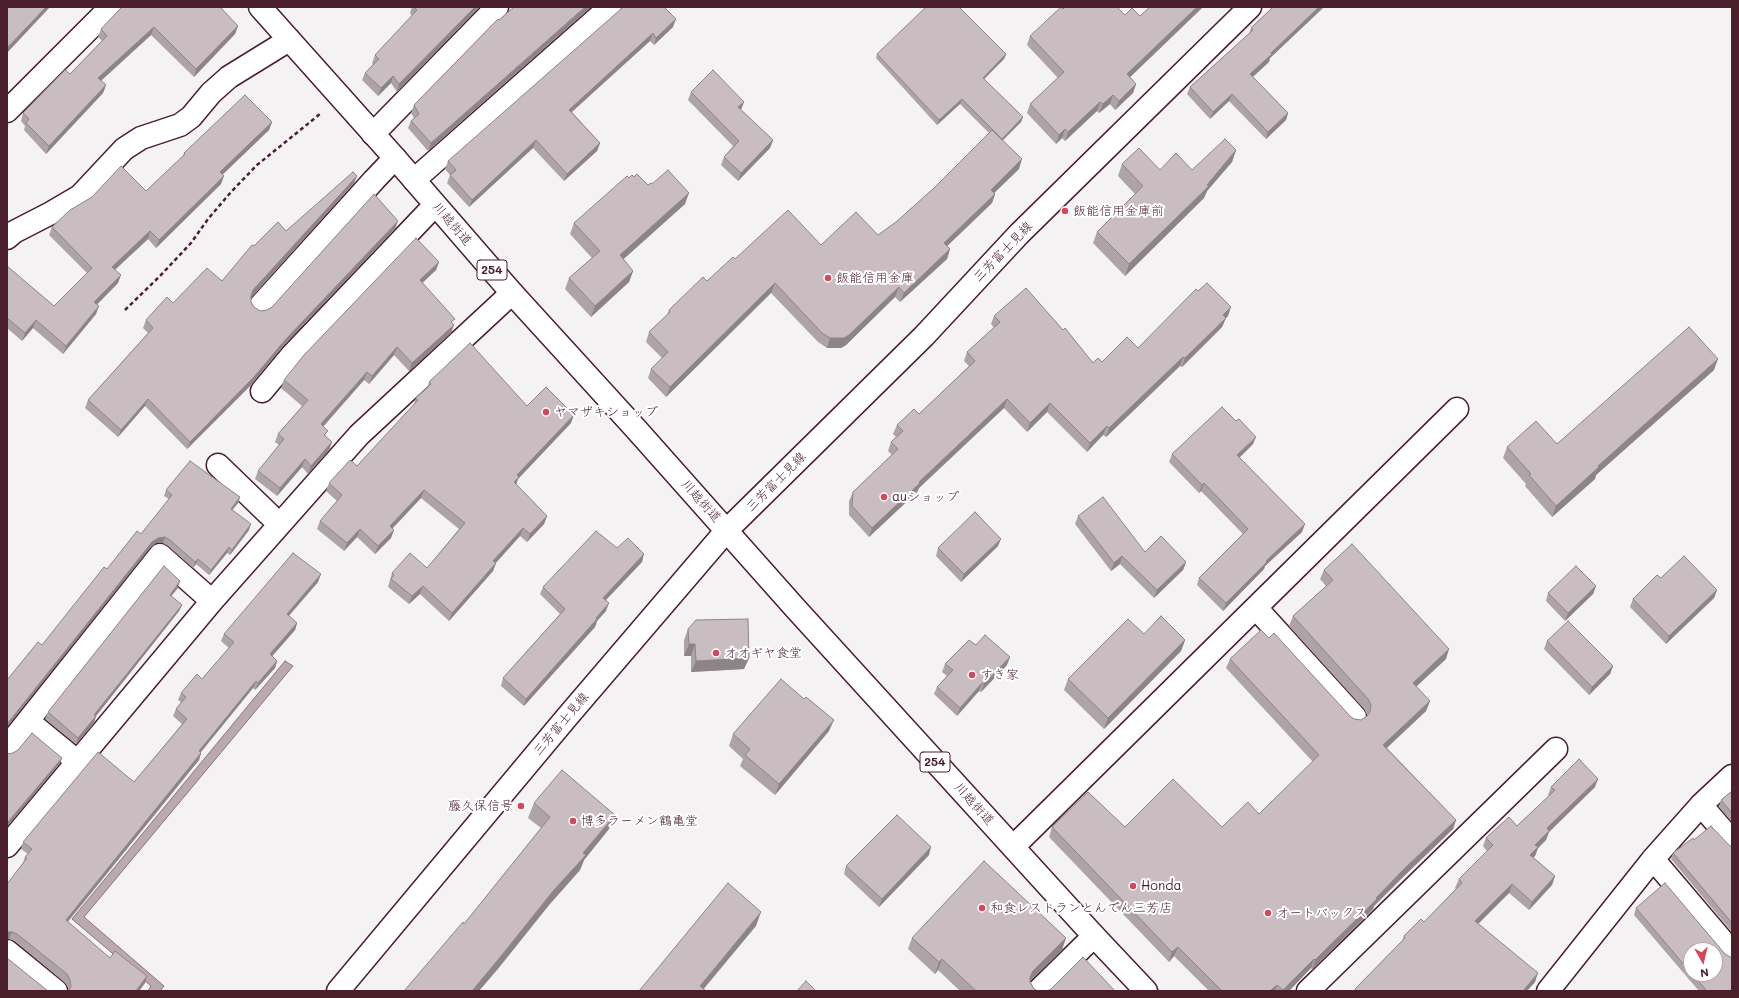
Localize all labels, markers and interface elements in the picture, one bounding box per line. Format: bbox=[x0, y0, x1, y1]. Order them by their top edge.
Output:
street label: 川越街道 bbox=[429, 199, 475, 249]
place label: 飯能信用金庫前 bbox=[1073, 203, 1164, 219]
marker: 飯能信用金庫前 bbox=[1060, 206, 1070, 216]
street label: 三芳富士見線 bbox=[970, 219, 1036, 285]
road number: 254 bbox=[477, 260, 507, 280]
place label: 飯能信用金庫 bbox=[836, 270, 914, 286]
marker: 飯能信用金庫 bbox=[823, 273, 833, 283]
place label: ヤマザキショップ bbox=[554, 404, 658, 420]
marker: ヤマザキショップ bbox=[541, 407, 551, 417]
street label: 三芳富士見線 bbox=[743, 449, 809, 515]
street label: 川越街道 bbox=[678, 476, 724, 526]
place label: auショップ bbox=[892, 489, 959, 505]
marker: auショップ bbox=[879, 492, 889, 502]
place label: オオギヤ食堂 bbox=[724, 645, 802, 661]
marker: オオギヤ食堂 bbox=[711, 648, 721, 658]
place label: すき家 bbox=[980, 667, 1019, 683]
marker: すき家 bbox=[967, 670, 977, 680]
street label: 三芳富士見線 bbox=[530, 689, 592, 759]
road number: 254 bbox=[920, 752, 950, 772]
street label: 川越街道 bbox=[951, 779, 997, 829]
place label: 藤久保信号 bbox=[448, 798, 513, 814]
marker: 藤久保信号 bbox=[516, 801, 526, 811]
place label: 博多ラーメン鶴亀堂 bbox=[581, 813, 698, 829]
marker: 博多ラーメン鶴亀堂 bbox=[568, 816, 578, 826]
place label: Honda bbox=[1141, 878, 1182, 894]
marker: Honda bbox=[1128, 881, 1138, 891]
place label: 和食レストランとんでん三芳店 bbox=[990, 900, 1172, 916]
marker: 和食レストランとんでん三芳店 bbox=[977, 903, 987, 913]
place label: オートバックス bbox=[1276, 905, 1367, 921]
marker: オートバックス bbox=[1263, 908, 1273, 918]
north arrow bbox=[1683, 942, 1723, 982]
text: N bbox=[1699, 965, 1710, 981]

